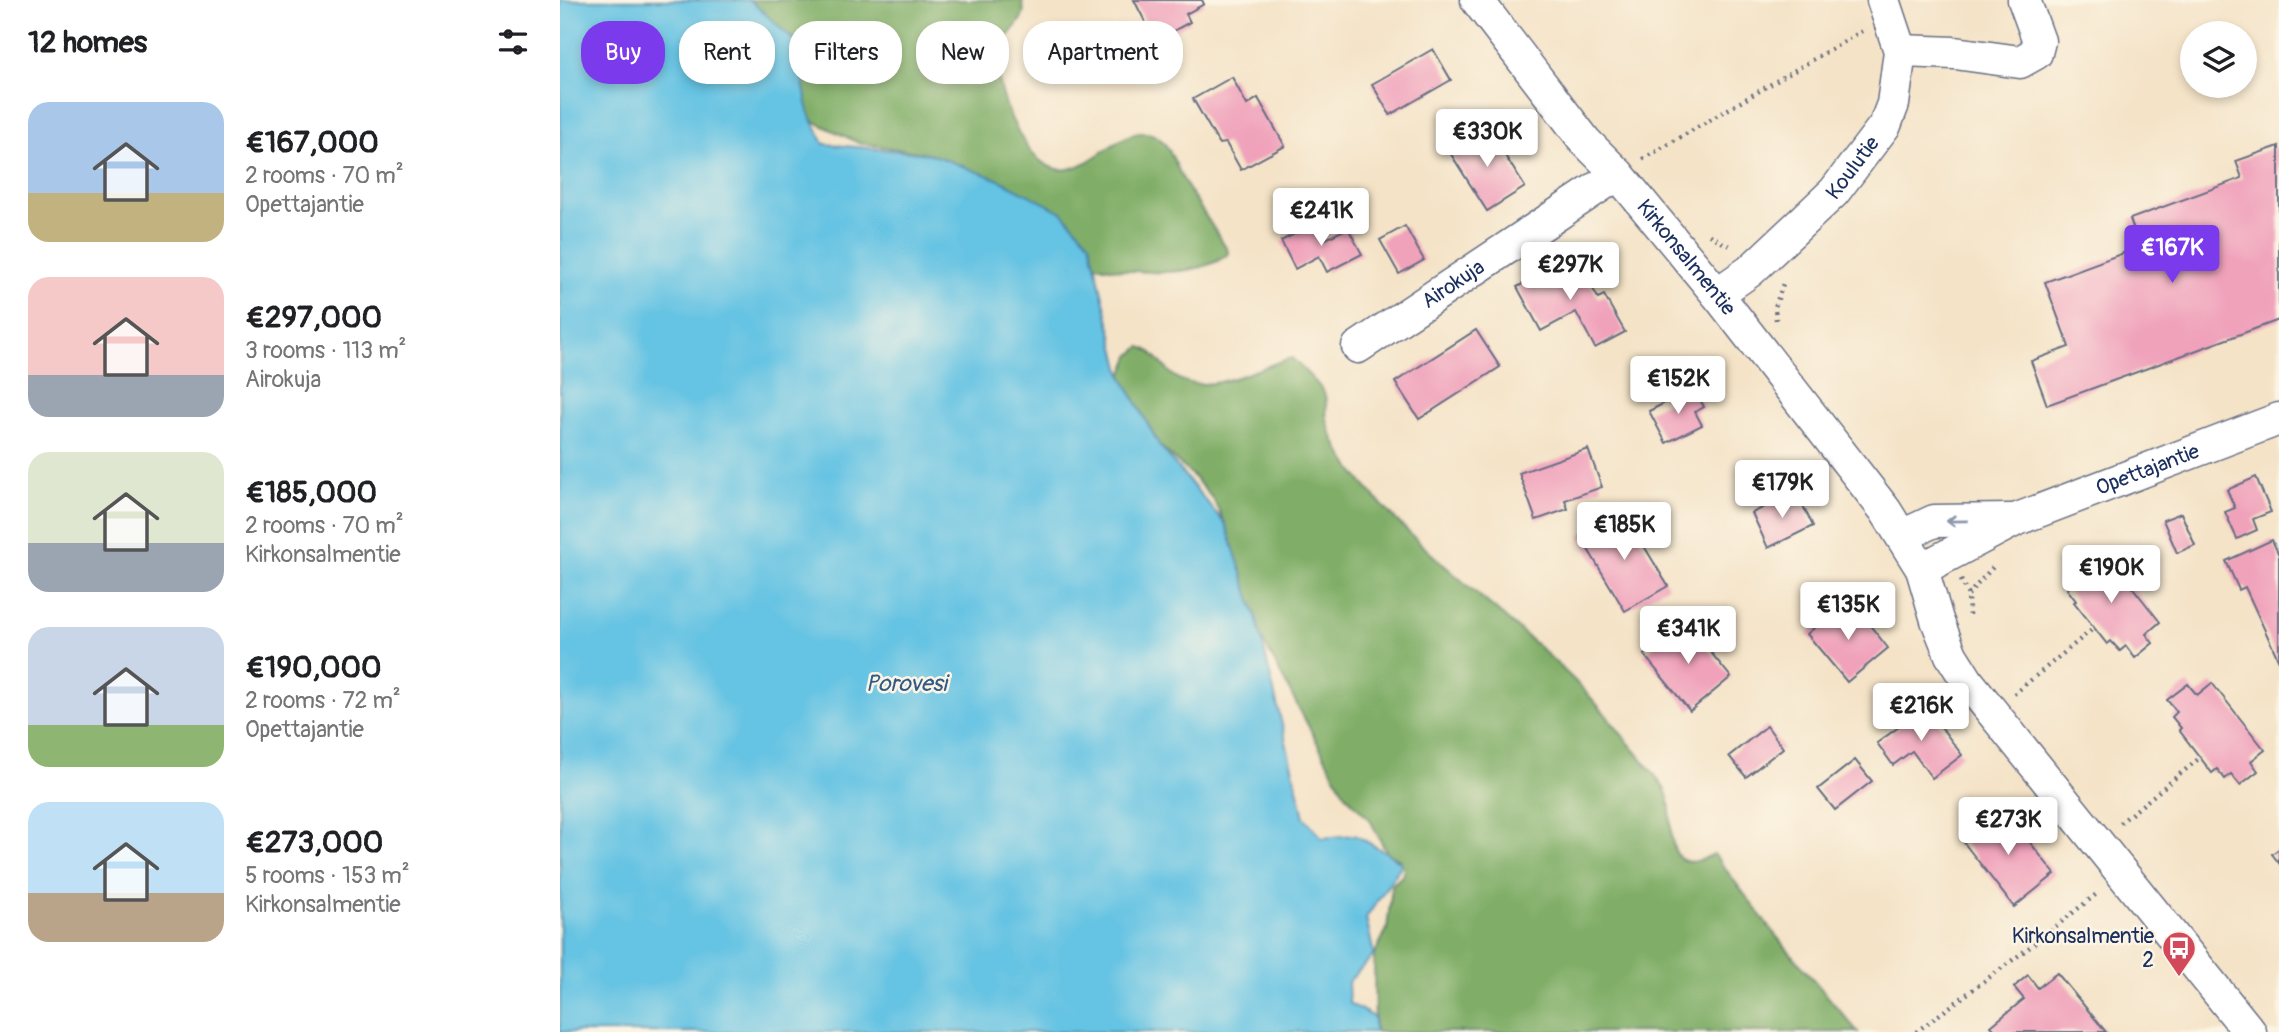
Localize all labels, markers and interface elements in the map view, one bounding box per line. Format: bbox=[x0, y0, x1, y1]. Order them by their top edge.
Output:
chip: Buy bbox=[581, 21, 665, 84]
chip: Rent bbox=[679, 21, 775, 84]
chip: Filters bbox=[789, 21, 902, 84]
chip: New bbox=[916, 21, 1009, 84]
chip: Apartment bbox=[1023, 21, 1183, 84]
map controls bbox=[2180, 21, 2257, 98]
button: layers bbox=[2180, 21, 2257, 98]
icon: filters bbox=[494, 23, 532, 61]
text: 12 homes bbox=[28, 24, 147, 61]
pin: €330K bbox=[1438, 110, 1536, 169]
text: €330K bbox=[1452, 117, 1522, 146]
text: €167,000 bbox=[245, 124, 379, 161]
icon: home bbox=[84, 130, 168, 214]
street label: Koulutie bbox=[1820, 130, 1886, 205]
text: 2 rooms · 70 m² bbox=[245, 161, 404, 190]
pin: €241K bbox=[1272, 188, 1370, 248]
text: Opettajantie bbox=[245, 190, 364, 219]
street label: Kirkonsalmentie bbox=[1631, 194, 1742, 321]
text: €241K bbox=[1289, 196, 1353, 225]
pin: €167K bbox=[2123, 226, 2221, 285]
text: €167K bbox=[2140, 233, 2204, 262]
pin: €297K bbox=[1521, 243, 1619, 302]
text: €297K bbox=[1537, 250, 1603, 279]
street label: Airokuja bbox=[1416, 253, 1489, 314]
text: €297,000 bbox=[245, 299, 382, 336]
icon: home bbox=[84, 305, 168, 389]
text: 3 rooms · 113 m² bbox=[245, 336, 406, 365]
pin: €152K bbox=[1629, 356, 1727, 416]
text: €152K bbox=[1646, 364, 1710, 393]
text: Airokuja bbox=[245, 365, 321, 394]
street label: Opettajantie bbox=[2092, 437, 2204, 501]
pin: €179K bbox=[1733, 461, 1831, 520]
text: €179K bbox=[1751, 468, 1813, 497]
text: €185,000 bbox=[245, 474, 377, 511]
icon: home bbox=[84, 480, 168, 564]
pin: €185K bbox=[1575, 503, 1673, 562]
text: €185K bbox=[1593, 510, 1655, 539]
text: 2 rooms · 70 m² bbox=[245, 511, 404, 540]
one-way arrow bbox=[1946, 514, 1969, 528]
text: Kirkonsalmentie bbox=[245, 540, 401, 569]
pin: €190K bbox=[2062, 546, 2160, 605]
text: €190K bbox=[2078, 553, 2144, 582]
pin: €135K bbox=[1799, 582, 1897, 642]
text: €135K bbox=[1816, 590, 1880, 619]
pin: €341K bbox=[1639, 606, 1737, 666]
text: €341K bbox=[1656, 614, 1720, 643]
text: €190,000 bbox=[245, 649, 382, 686]
icon: home bbox=[84, 655, 168, 739]
water label: Porovesi bbox=[865, 669, 951, 698]
pin: €216K bbox=[1872, 684, 1970, 743]
text: 2 rooms · 72 m² bbox=[245, 686, 401, 715]
text: €216K bbox=[1889, 691, 1953, 720]
text: Opettajantie bbox=[245, 715, 364, 744]
pin: €273K bbox=[1959, 798, 2057, 857]
text: €273K bbox=[1975, 805, 2041, 834]
text: €273,000 bbox=[245, 824, 383, 861]
icon: home bbox=[84, 830, 168, 914]
text: 5 rooms · 153 m² bbox=[245, 861, 410, 890]
text: Kirkonsalmentie bbox=[245, 890, 401, 919]
place label: Kirkonsalmentie 2 bbox=[2012, 923, 2155, 974]
bus stop icon: Kirkonsalmentie 2 bbox=[2160, 929, 2198, 978]

